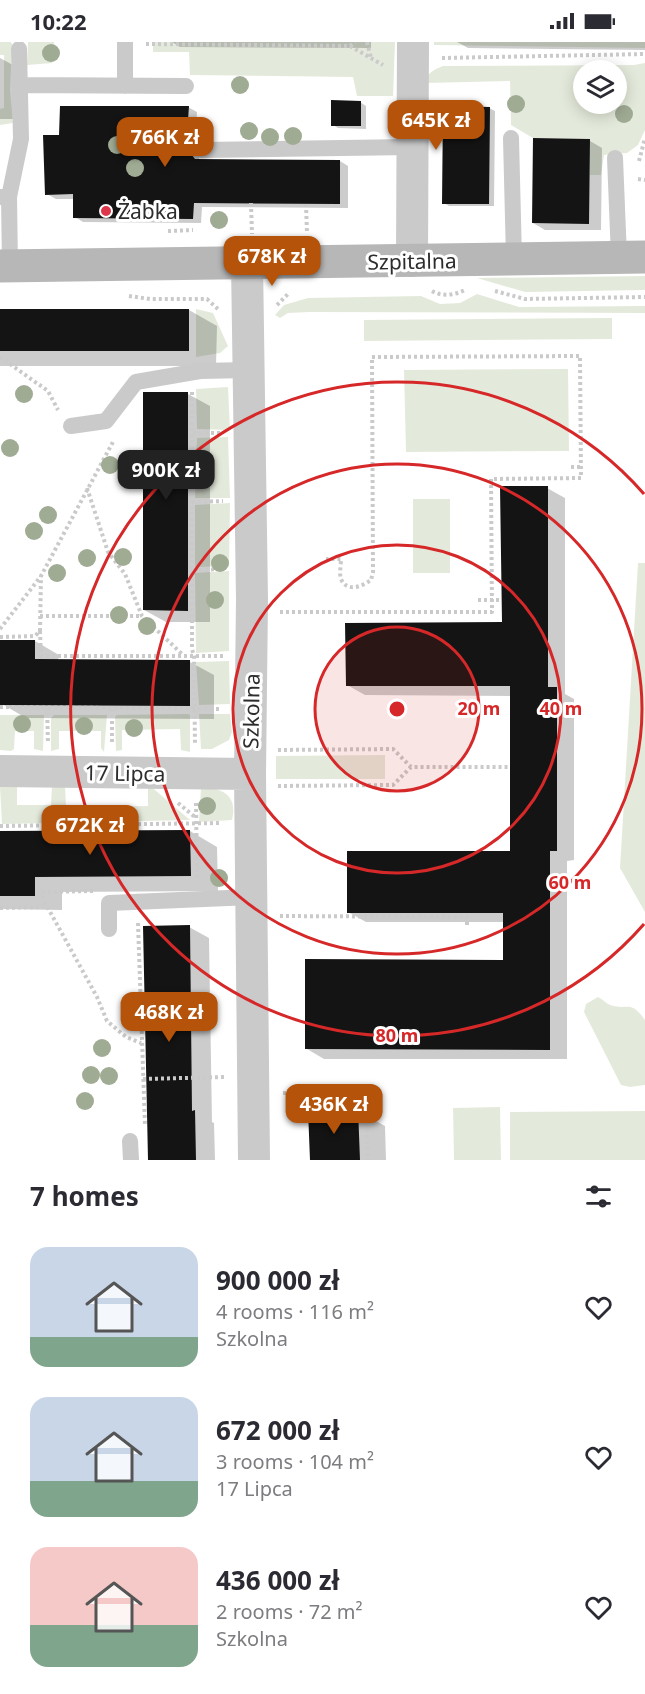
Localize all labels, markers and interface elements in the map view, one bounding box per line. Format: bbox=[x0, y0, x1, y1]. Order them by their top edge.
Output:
text: 10:22 bbox=[30, 6, 87, 36]
map controls bbox=[573, 60, 627, 114]
button: layers bbox=[573, 60, 627, 114]
pin: 645K zł bbox=[381, 100, 491, 151]
text: 645K zł bbox=[402, 106, 470, 133]
pin: 766K zł bbox=[110, 117, 220, 168]
text: 766K zł bbox=[131, 123, 199, 150]
place label: Żabka bbox=[118, 197, 178, 225]
marker: Żabka bbox=[99, 204, 113, 218]
pin: 678K zł bbox=[217, 236, 327, 287]
text: 678K zł bbox=[238, 242, 306, 269]
street label: Szpitalna bbox=[367, 246, 457, 276]
pin: 900K zł bbox=[111, 450, 221, 501]
text: 900K zł bbox=[132, 456, 200, 483]
street label: Szkolna bbox=[236, 673, 266, 749]
text: 20 m bbox=[458, 696, 500, 720]
text: 40 m bbox=[540, 696, 582, 720]
centre of rings bbox=[387, 699, 407, 719]
street label: 17 Lipca bbox=[84, 758, 166, 788]
pin: 672K zł bbox=[35, 805, 145, 856]
text: 672K zł bbox=[56, 811, 124, 838]
text: 60 m bbox=[549, 870, 591, 894]
pin: 468K zł bbox=[114, 992, 224, 1043]
text: 468K zł bbox=[135, 998, 203, 1025]
text: 80 m bbox=[376, 1023, 418, 1047]
pin: 436K zł bbox=[279, 1084, 389, 1135]
text: 436K zł bbox=[300, 1090, 368, 1117]
text: 7 homes bbox=[30, 1178, 139, 1214]
icon: filters bbox=[582, 1180, 615, 1213]
text: 900 000 zł bbox=[216, 1262, 340, 1298]
icon: home bbox=[78, 1271, 150, 1343]
icon: heart bbox=[582, 1291, 615, 1324]
text: 4 rooms · 116 m² bbox=[216, 1298, 374, 1325]
text: Szkolna bbox=[216, 1325, 288, 1352]
text: 672 000 zł bbox=[216, 1412, 340, 1448]
icon: home bbox=[78, 1421, 150, 1493]
icon: heart bbox=[582, 1441, 615, 1474]
text: 3 rooms · 104 m² bbox=[216, 1448, 374, 1475]
text: 17 Lipca bbox=[216, 1475, 293, 1502]
text: 436 000 zł bbox=[216, 1562, 340, 1598]
icon: home bbox=[78, 1571, 150, 1643]
icon: heart bbox=[582, 1591, 615, 1624]
text: 2 rooms · 72 m² bbox=[216, 1598, 363, 1625]
text: Szkolna bbox=[216, 1625, 288, 1652]

